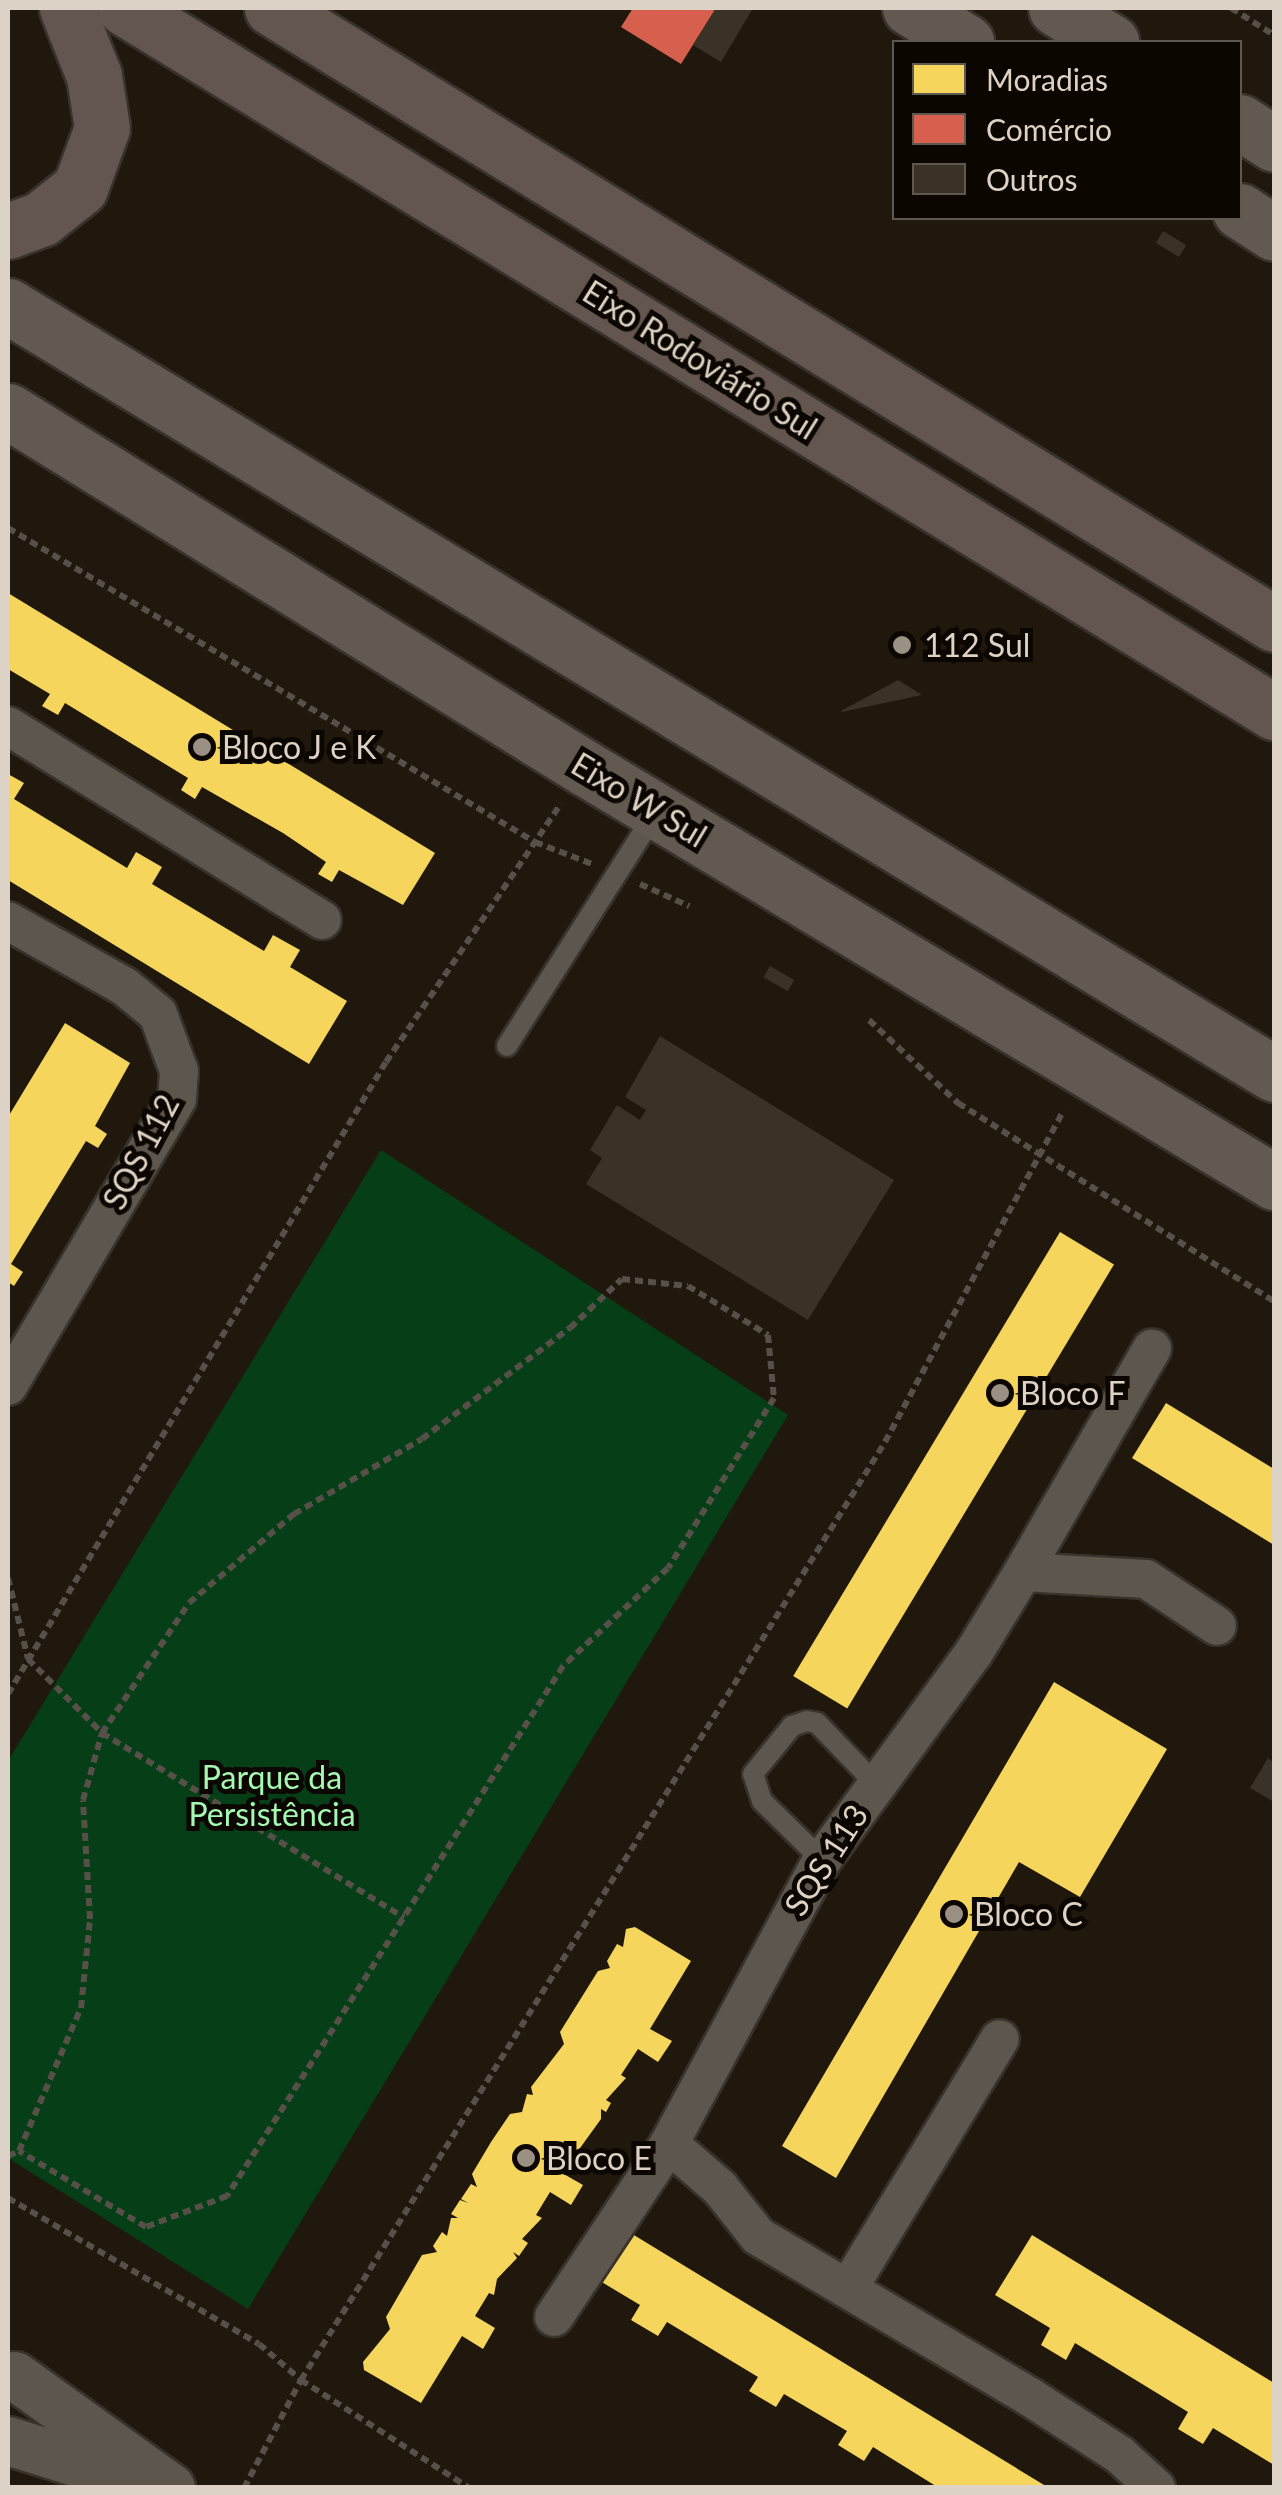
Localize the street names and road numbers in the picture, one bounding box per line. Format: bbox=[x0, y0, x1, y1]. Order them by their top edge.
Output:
street label: Eixo Rodoviário Sul bbox=[576, 273, 824, 447]
street label: Eixo W Sul bbox=[564, 745, 714, 855]
street label: SQS 112 bbox=[95, 1088, 187, 1216]
street label: SQS 113 bbox=[776, 1797, 876, 1923]

